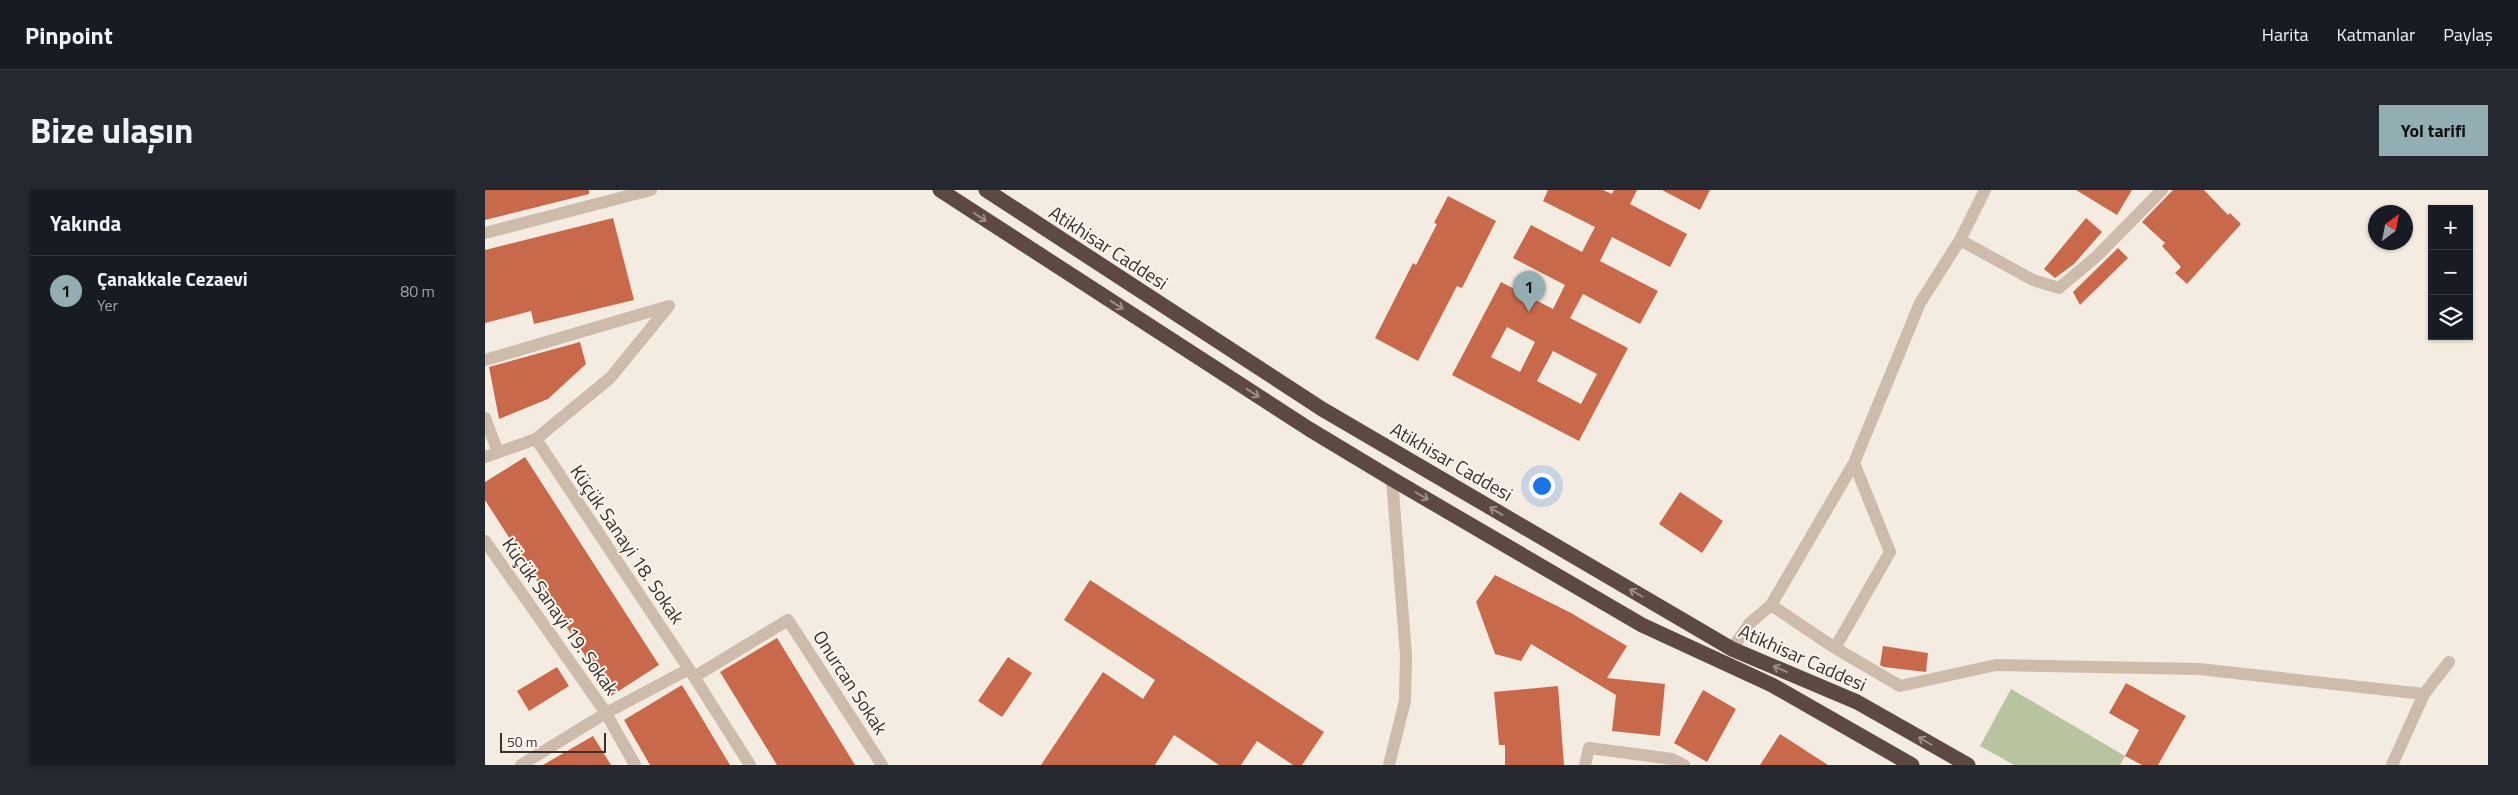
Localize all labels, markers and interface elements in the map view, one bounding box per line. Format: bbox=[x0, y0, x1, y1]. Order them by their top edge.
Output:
text: Pinpoint bbox=[25, 17, 113, 53]
text: Harita bbox=[2262, 21, 2309, 48]
text: Katmanlar bbox=[2337, 21, 2415, 48]
text: Paylaş bbox=[2443, 21, 2493, 48]
text: Bize ulaşın bbox=[30, 103, 193, 157]
button: Yol tarifi bbox=[2379, 105, 2488, 156]
street label: Atikhisar Caddesi bbox=[1044, 198, 1174, 296]
north arrow bbox=[2368, 205, 2413, 250]
map controls bbox=[2428, 205, 2473, 340]
button: + bbox=[2428, 205, 2473, 250]
text: Yakında bbox=[50, 207, 121, 239]
one-way arrow bbox=[973, 212, 987, 222]
button: − bbox=[2428, 250, 2473, 295]
text: Çanakkale Cezaevi bbox=[97, 264, 248, 293]
pin: 1 bbox=[1513, 271, 1545, 312]
text: 1 bbox=[62, 279, 70, 303]
text: 80 m bbox=[400, 279, 435, 303]
text: Yer bbox=[97, 293, 118, 317]
button: layers bbox=[2428, 295, 2473, 340]
one-way arrow bbox=[1109, 300, 1123, 310]
one-way arrow bbox=[1246, 388, 1260, 398]
street label: Atikhisar Caddesi bbox=[1385, 414, 1519, 508]
street label: Küçük Sanayi 18. Sokak bbox=[564, 458, 692, 630]
your location bbox=[1529, 473, 1555, 499]
one-way arrow bbox=[1414, 491, 1429, 501]
one-way arrow bbox=[1490, 505, 1504, 515]
street label: Küçük Sanayi 19. Sokak bbox=[496, 531, 626, 701]
one-way arrow bbox=[1630, 588, 1644, 598]
street label: Atikhisar Caddesi bbox=[1735, 616, 1871, 698]
street label: Onurcan Sokak bbox=[806, 624, 896, 740]
one-way arrow bbox=[1773, 664, 1788, 674]
scale bar bbox=[500, 730, 606, 753]
text: 50 m bbox=[507, 731, 537, 752]
one-way arrow bbox=[1918, 736, 1933, 746]

